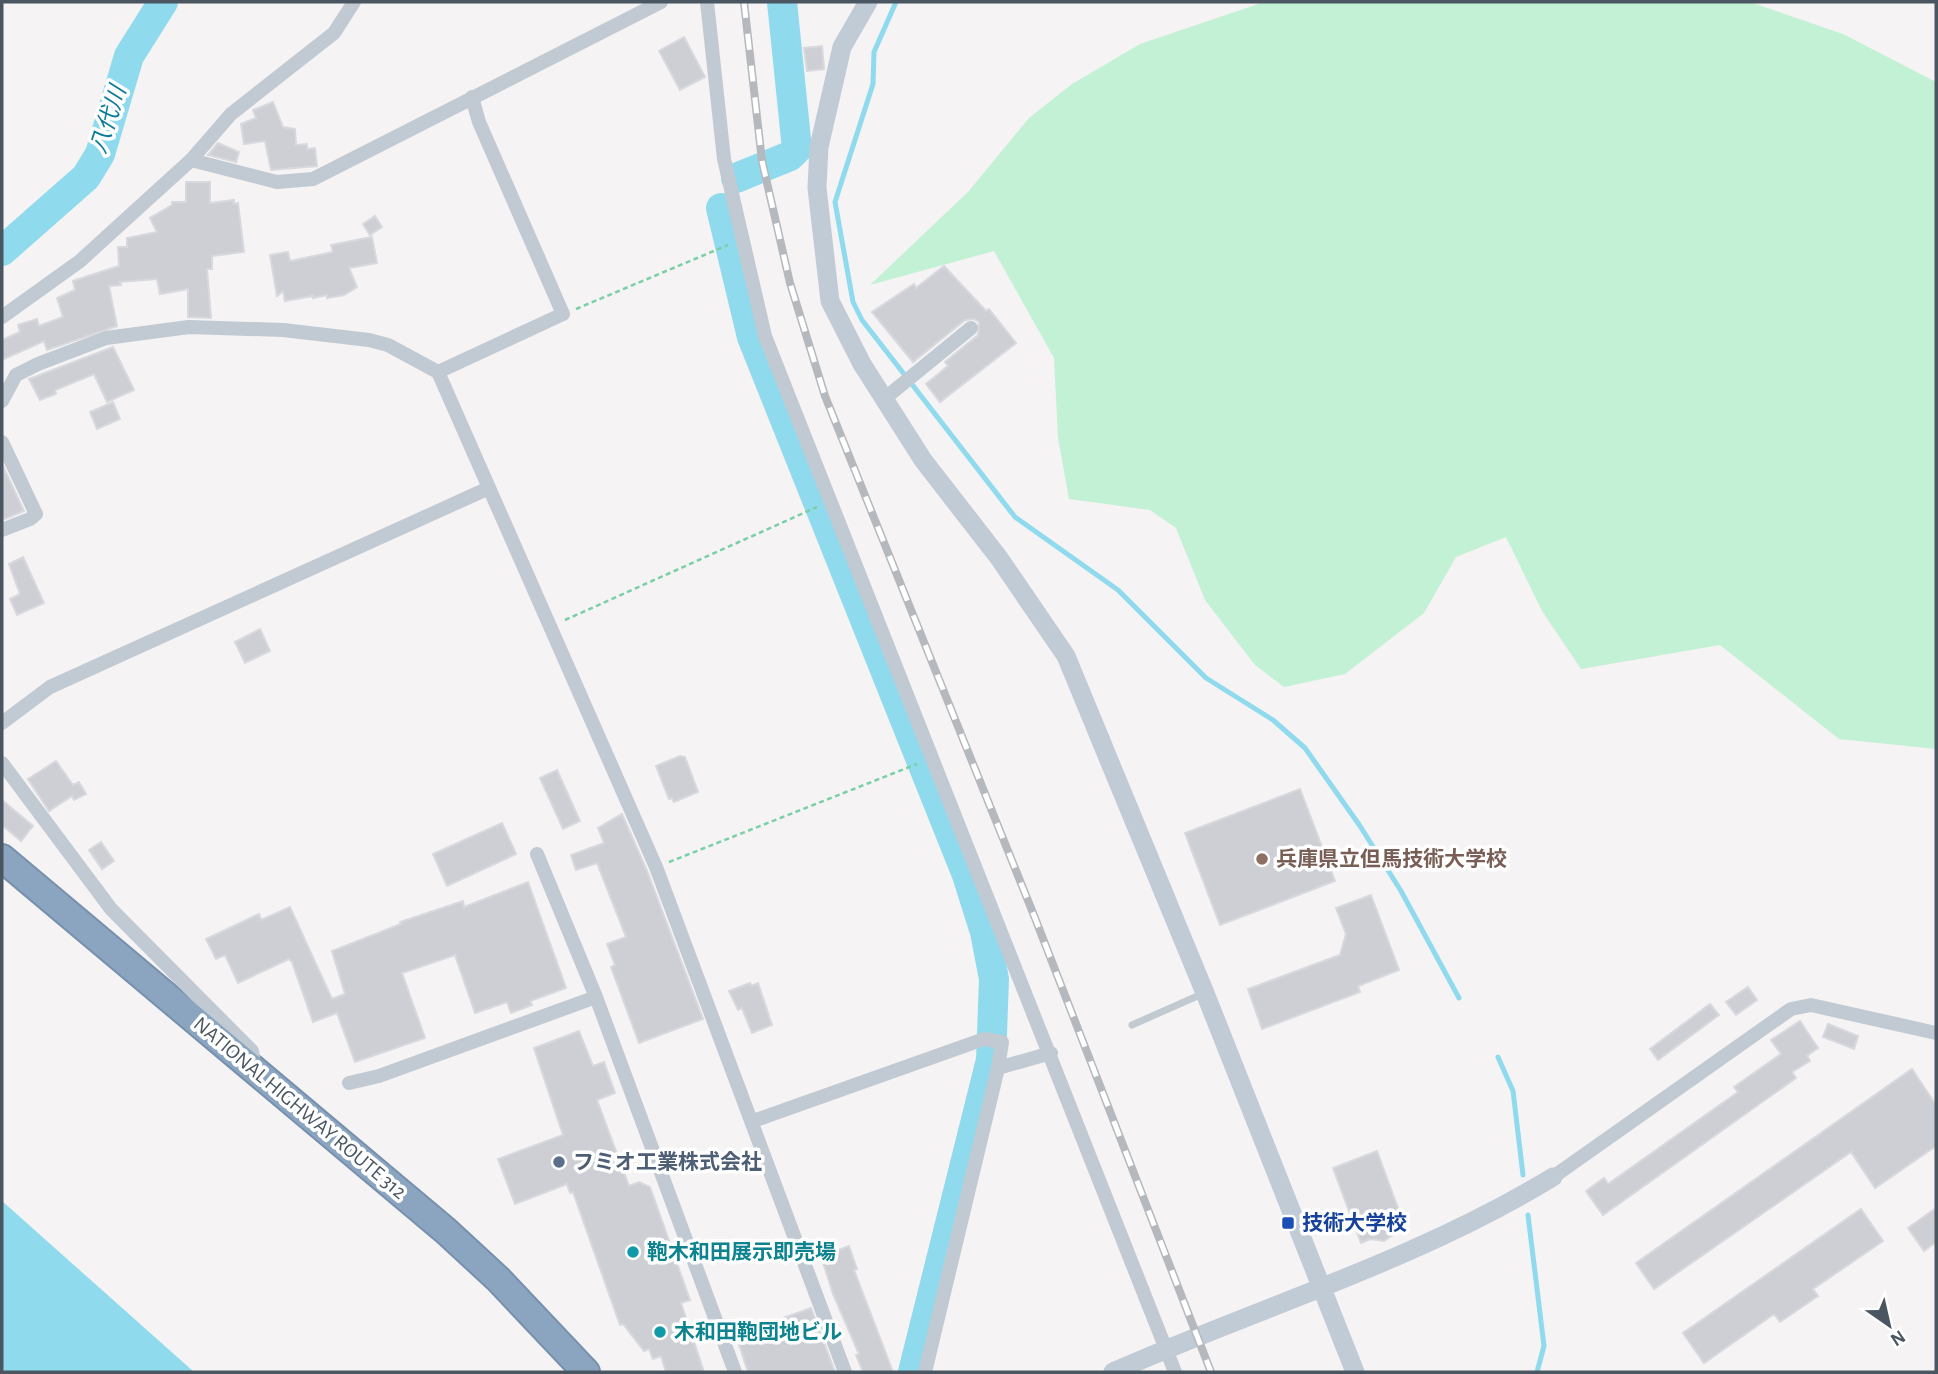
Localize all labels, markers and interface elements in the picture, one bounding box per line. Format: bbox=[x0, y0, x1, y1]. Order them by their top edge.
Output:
water label: 八代川 bbox=[85, 80, 132, 156]
place label: 兵庫県立但馬技術大学校 bbox=[1276, 847, 1507, 870]
marker: 兵庫県立但馬技術大学校 bbox=[1254, 851, 1270, 867]
street label: NATIONAL HIGHWAY ROUTE 312 bbox=[190, 1013, 410, 1203]
place label: フミオ工業株式会社 bbox=[573, 1150, 762, 1173]
marker: フミオ工業株式会社 bbox=[551, 1154, 567, 1170]
place label: 技術大学校 bbox=[1302, 1211, 1407, 1234]
marker: 技術大学校 bbox=[1280, 1215, 1296, 1231]
place label: 鞄木和田展示即売場 bbox=[647, 1241, 836, 1263]
marker: 鞄木和田展示即売場 bbox=[625, 1244, 641, 1260]
north arrow bbox=[1854, 1290, 1924, 1360]
place label: 木和田鞄団地ビル bbox=[674, 1321, 842, 1343]
marker: 木和田鞄団地ビル bbox=[652, 1324, 668, 1340]
text: N bbox=[1887, 1326, 1908, 1349]

